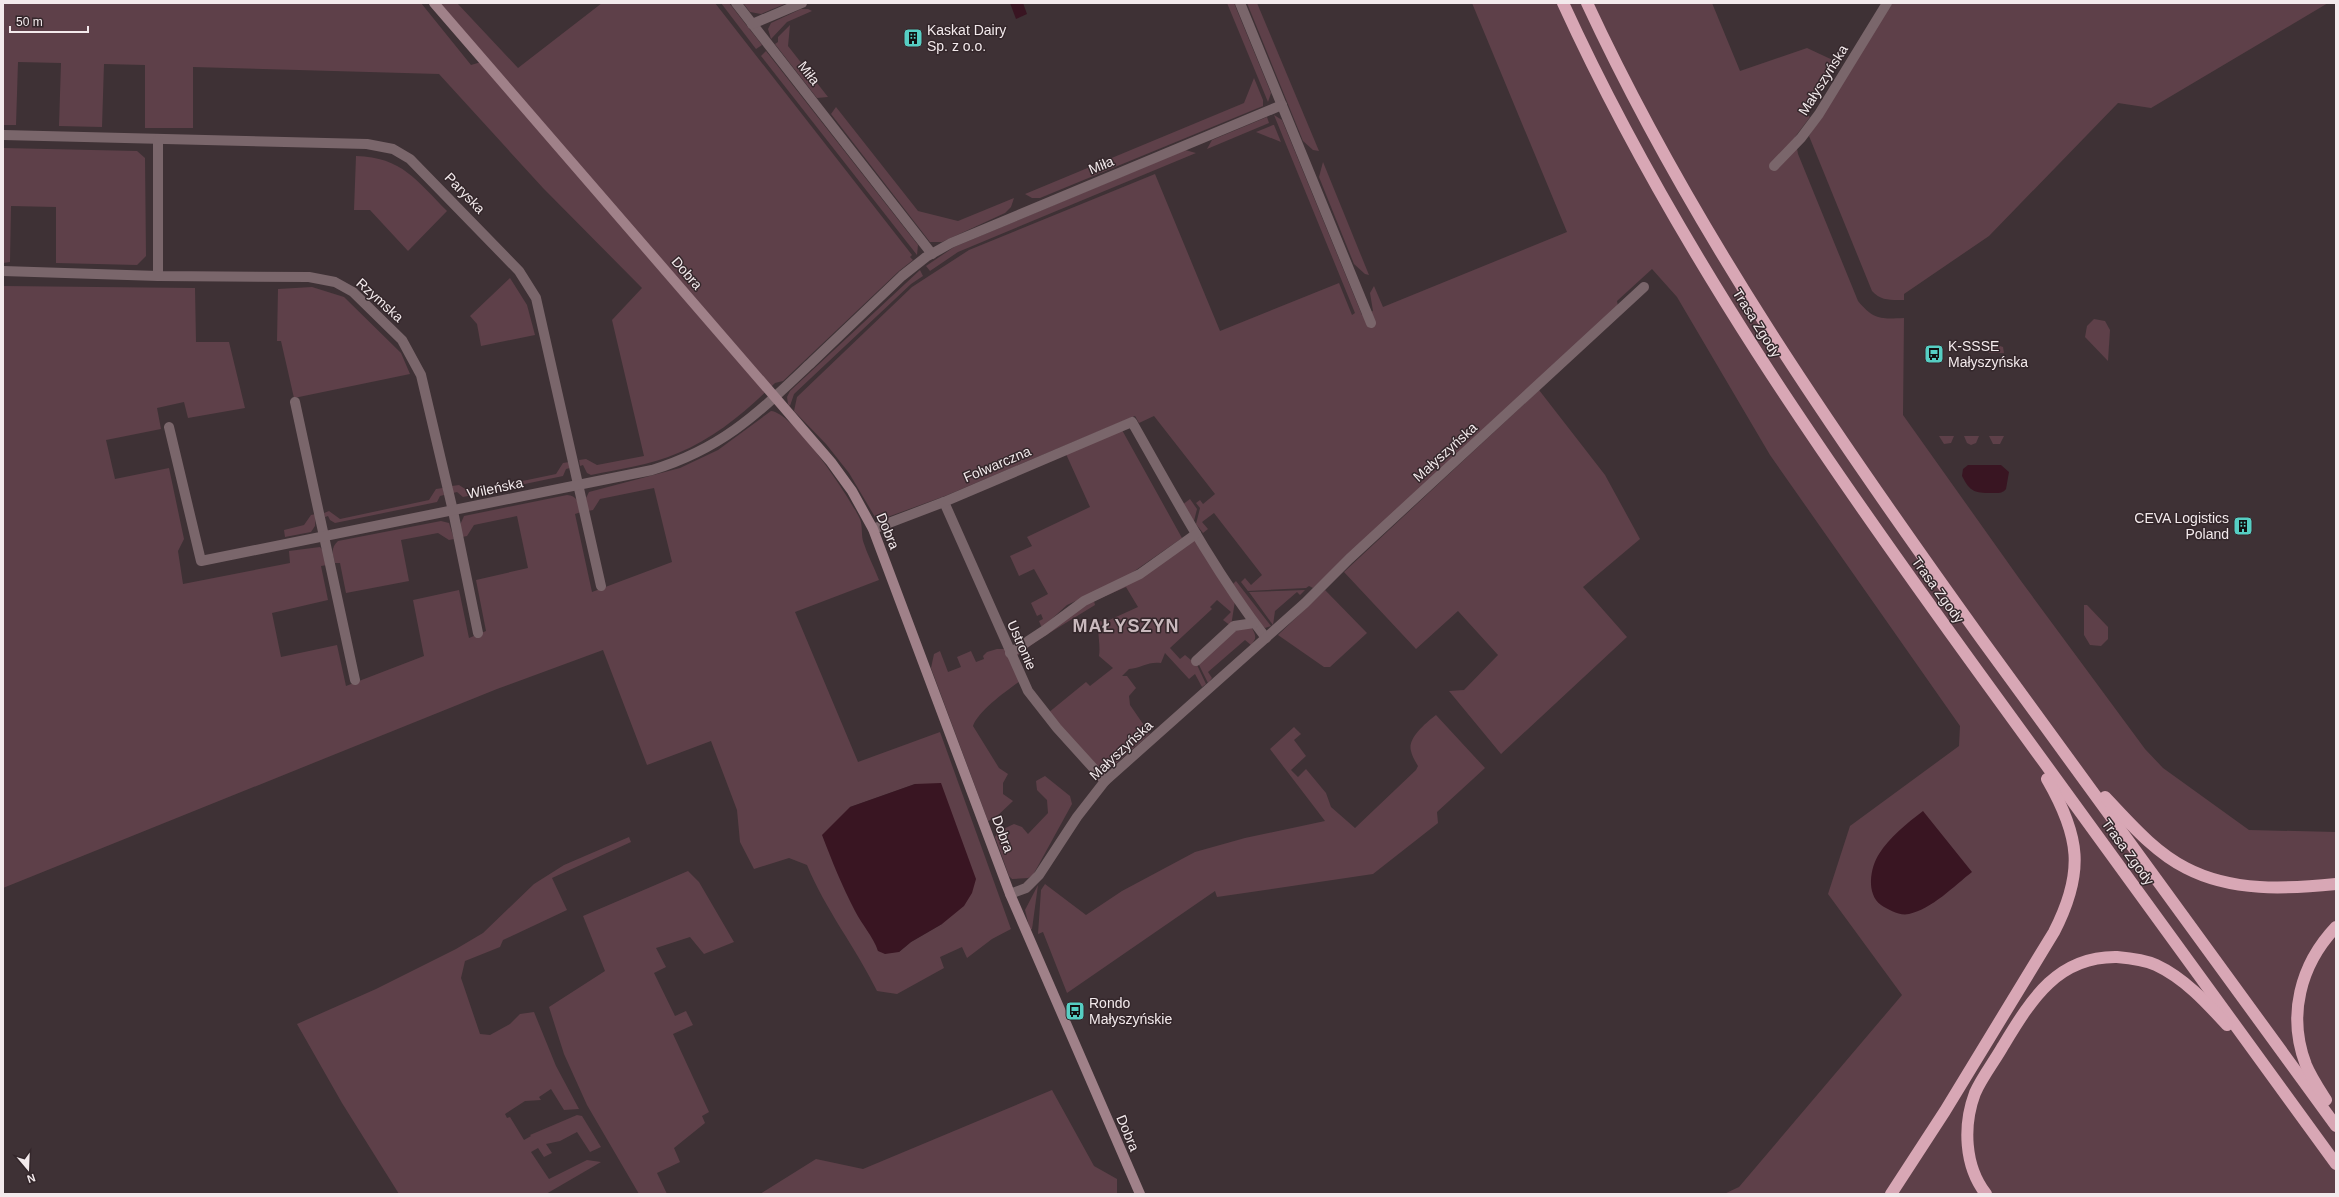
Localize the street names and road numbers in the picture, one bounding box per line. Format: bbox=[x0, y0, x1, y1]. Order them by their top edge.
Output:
street label: Małyszyńska bbox=[1795, 42, 1851, 118]
street label: Miła bbox=[795, 58, 823, 88]
street label: Miła bbox=[1086, 153, 1116, 177]
street label: Paryska bbox=[442, 169, 488, 217]
street label: Dobra bbox=[668, 253, 706, 293]
street label: Rzymska bbox=[353, 275, 407, 325]
street label: Trasa Zgody bbox=[1730, 286, 1784, 360]
street label: Małyszyńska bbox=[1410, 419, 1480, 485]
street label: Folwarczna bbox=[961, 443, 1033, 485]
street label: Wileńska bbox=[466, 474, 525, 502]
street label: Dobra bbox=[873, 510, 903, 552]
street label: Trasa Zgody bbox=[1909, 554, 1967, 626]
street label: Ustronie bbox=[1004, 618, 1040, 672]
street label: Małyszyńska bbox=[1086, 717, 1156, 783]
street label: Dobra bbox=[989, 813, 1017, 855]
street label: Trasa Zgody bbox=[2099, 816, 2157, 888]
street label: Dobra bbox=[1113, 1112, 1143, 1154]

